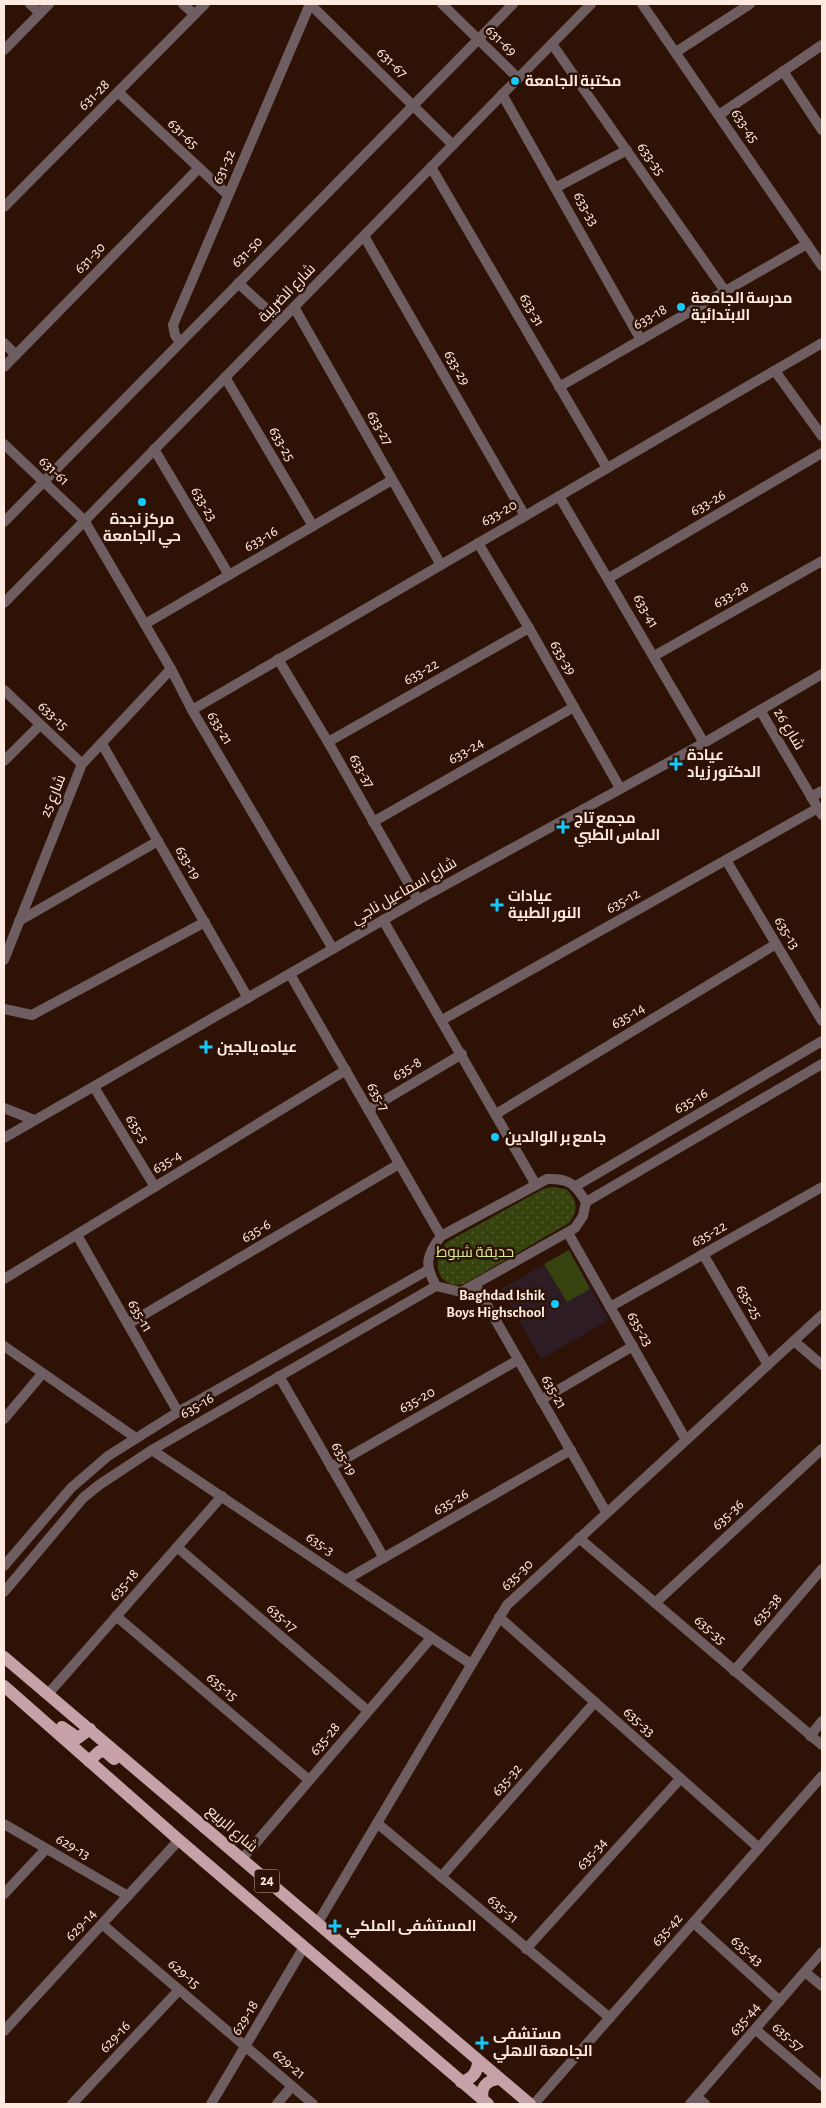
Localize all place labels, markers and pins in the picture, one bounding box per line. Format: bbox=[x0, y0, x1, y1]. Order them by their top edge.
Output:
place label: مكتبة الجامعة bbox=[525, 74, 621, 89]
marker: مكتبة الجامعة bbox=[509, 75, 521, 87]
place label: مدرسة الجامعة الابتدائية bbox=[691, 291, 792, 323]
marker: مدرسة الجامعة الابتدائية bbox=[675, 301, 687, 313]
marker: مركز نجدة حي الجامعة bbox=[136, 496, 148, 508]
place label: مركز نجدة حي الجامعة bbox=[103, 512, 181, 548]
place label: عيادة الدكتور زياد bbox=[687, 748, 761, 781]
marker: عيادة الدكتور زياد bbox=[669, 757, 683, 771]
place label: مجمع تاج الماس الطبي bbox=[574, 811, 660, 847]
marker: مجمع تاج الماس الطبي bbox=[556, 820, 570, 834]
place label: عيادات النور الطبية bbox=[508, 889, 581, 922]
marker: عيادات النور الطبية bbox=[490, 898, 504, 912]
marker: عياده يالجين bbox=[199, 1040, 213, 1054]
place label: عياده يالجين bbox=[217, 1040, 297, 1056]
place label: جامع بر الوالدين bbox=[505, 1130, 606, 1147]
marker: جامع بر الوالدين bbox=[489, 1131, 501, 1143]
place label: Baghdad Ishik Boys Highschool bbox=[446, 1288, 546, 1320]
marker: Baghdad Ishik Boys Highschool bbox=[549, 1298, 561, 1310]
place label: المستشفى الملكي bbox=[346, 1918, 476, 1938]
marker: المستشفى الملكي bbox=[328, 1919, 342, 1933]
place label: مستشفى الجامعة الاهلي bbox=[493, 2026, 593, 2063]
marker: مستشفى الجامعة الاهلي bbox=[475, 2036, 489, 2050]

